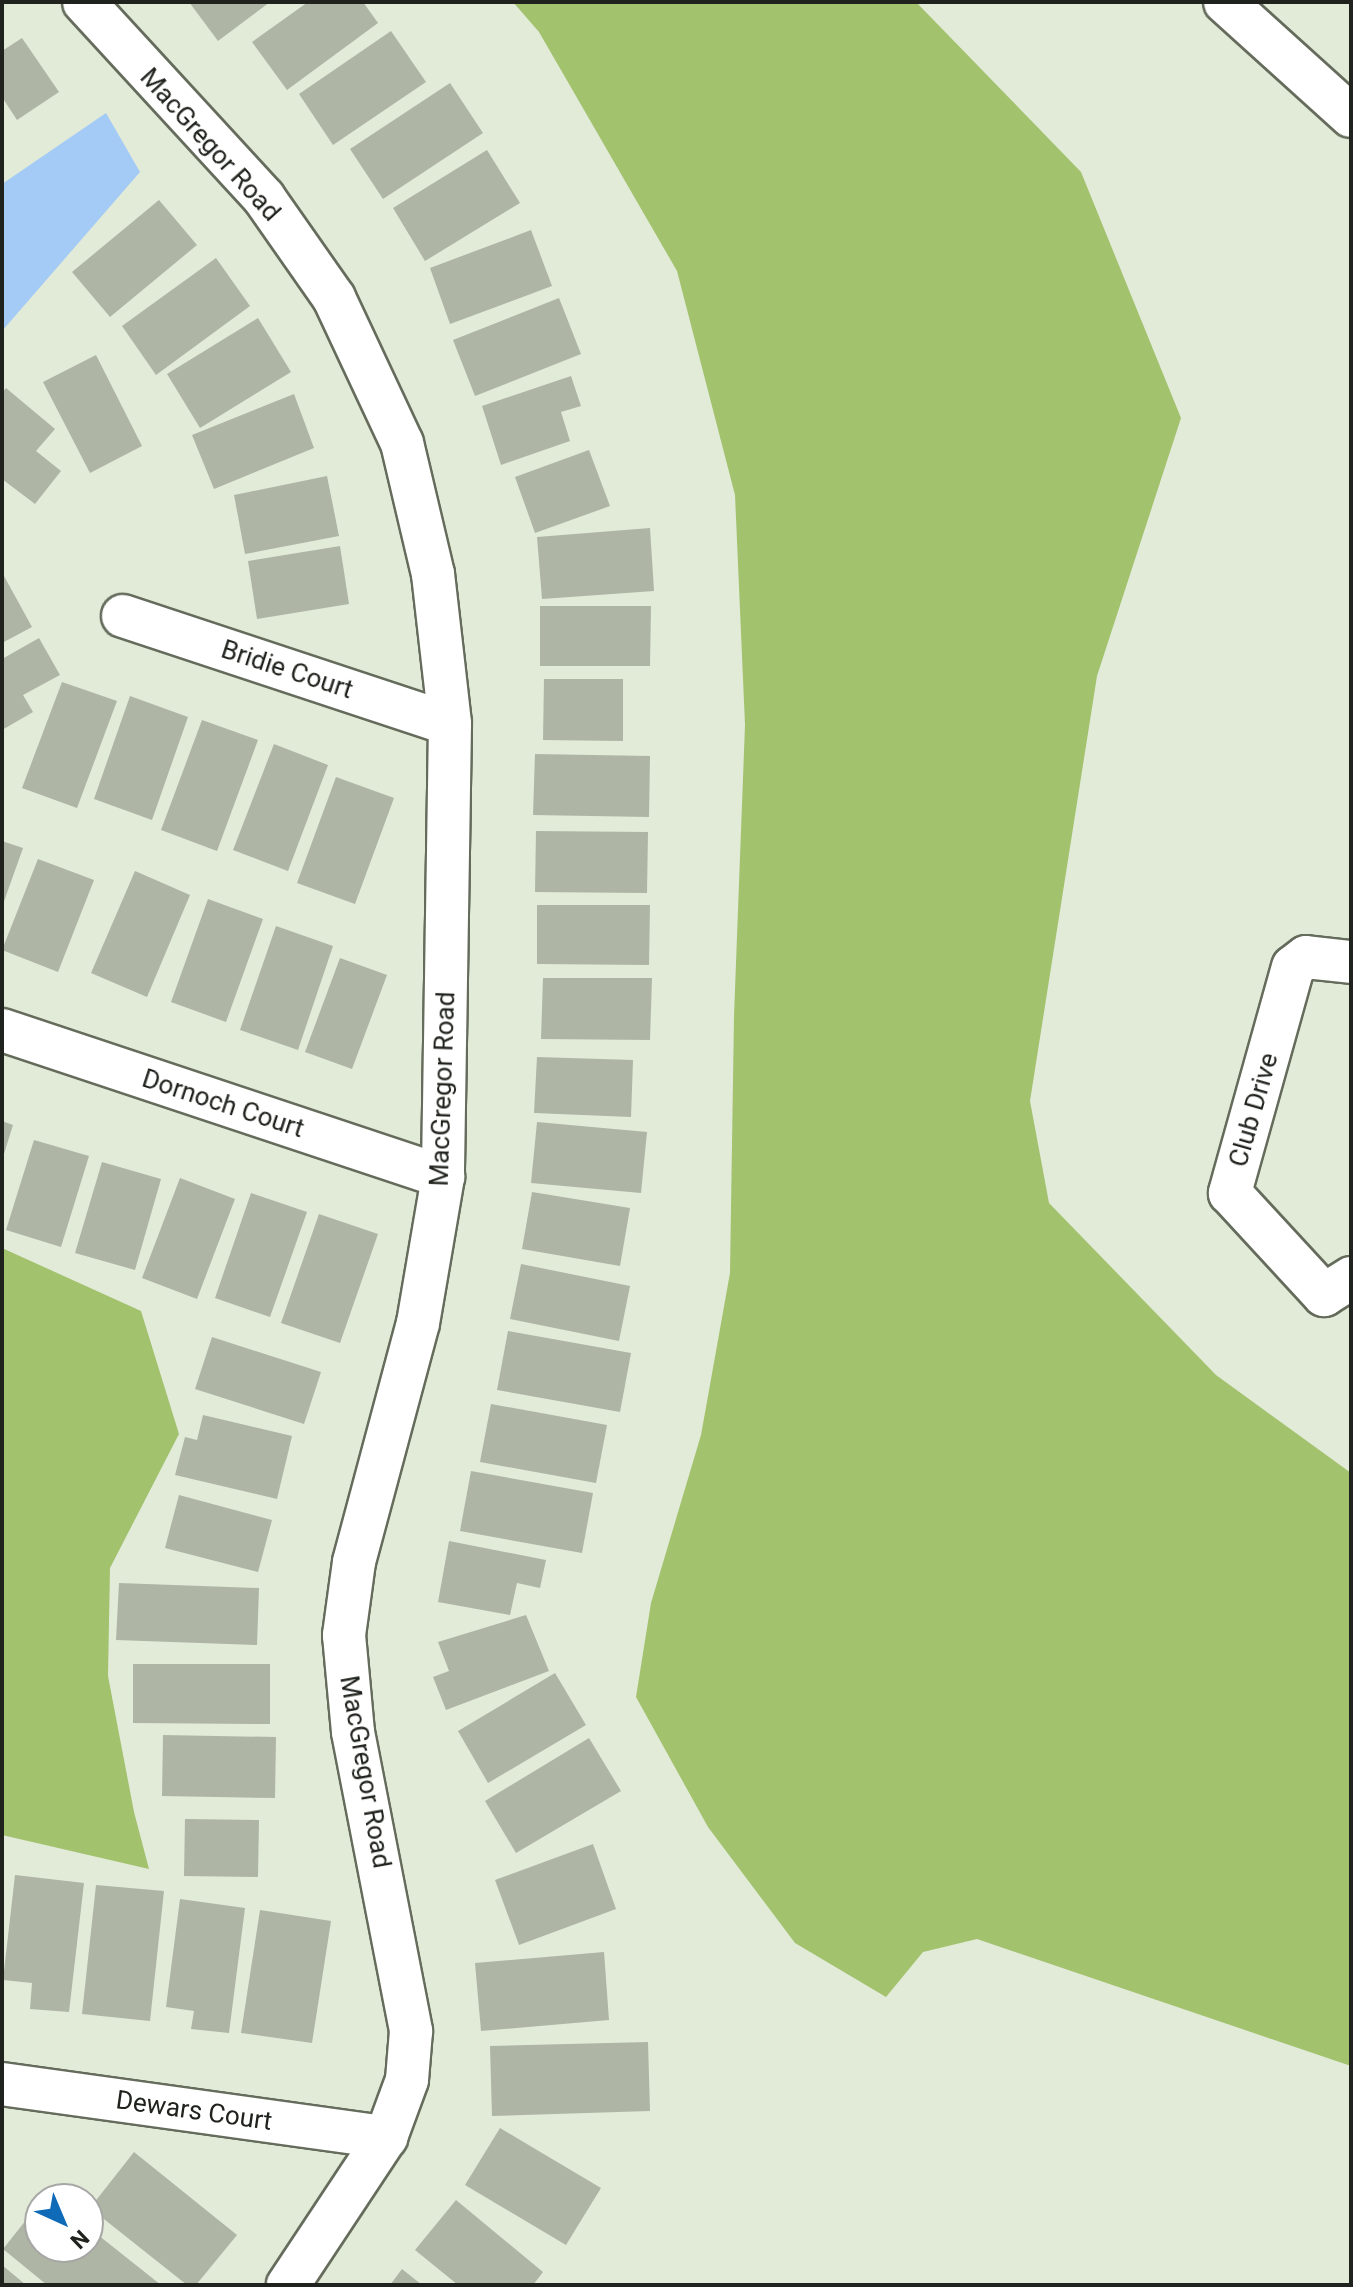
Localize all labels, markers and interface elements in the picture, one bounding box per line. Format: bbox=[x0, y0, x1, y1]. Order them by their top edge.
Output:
street label: MacGregor Road bbox=[133, 62, 287, 228]
street label: Bridie Court bbox=[217, 634, 357, 706]
street label: MacGregor Road bbox=[424, 991, 462, 1187]
street label: Club Drive bbox=[1223, 1049, 1285, 1171]
street label: Dornoch Court bbox=[138, 1063, 308, 1145]
street label: MacGregor Road bbox=[333, 1673, 397, 1871]
street label: Dewars Court bbox=[114, 2085, 274, 2137]
north arrow bbox=[24, 2183, 104, 2263]
text: N bbox=[65, 2225, 94, 2254]

